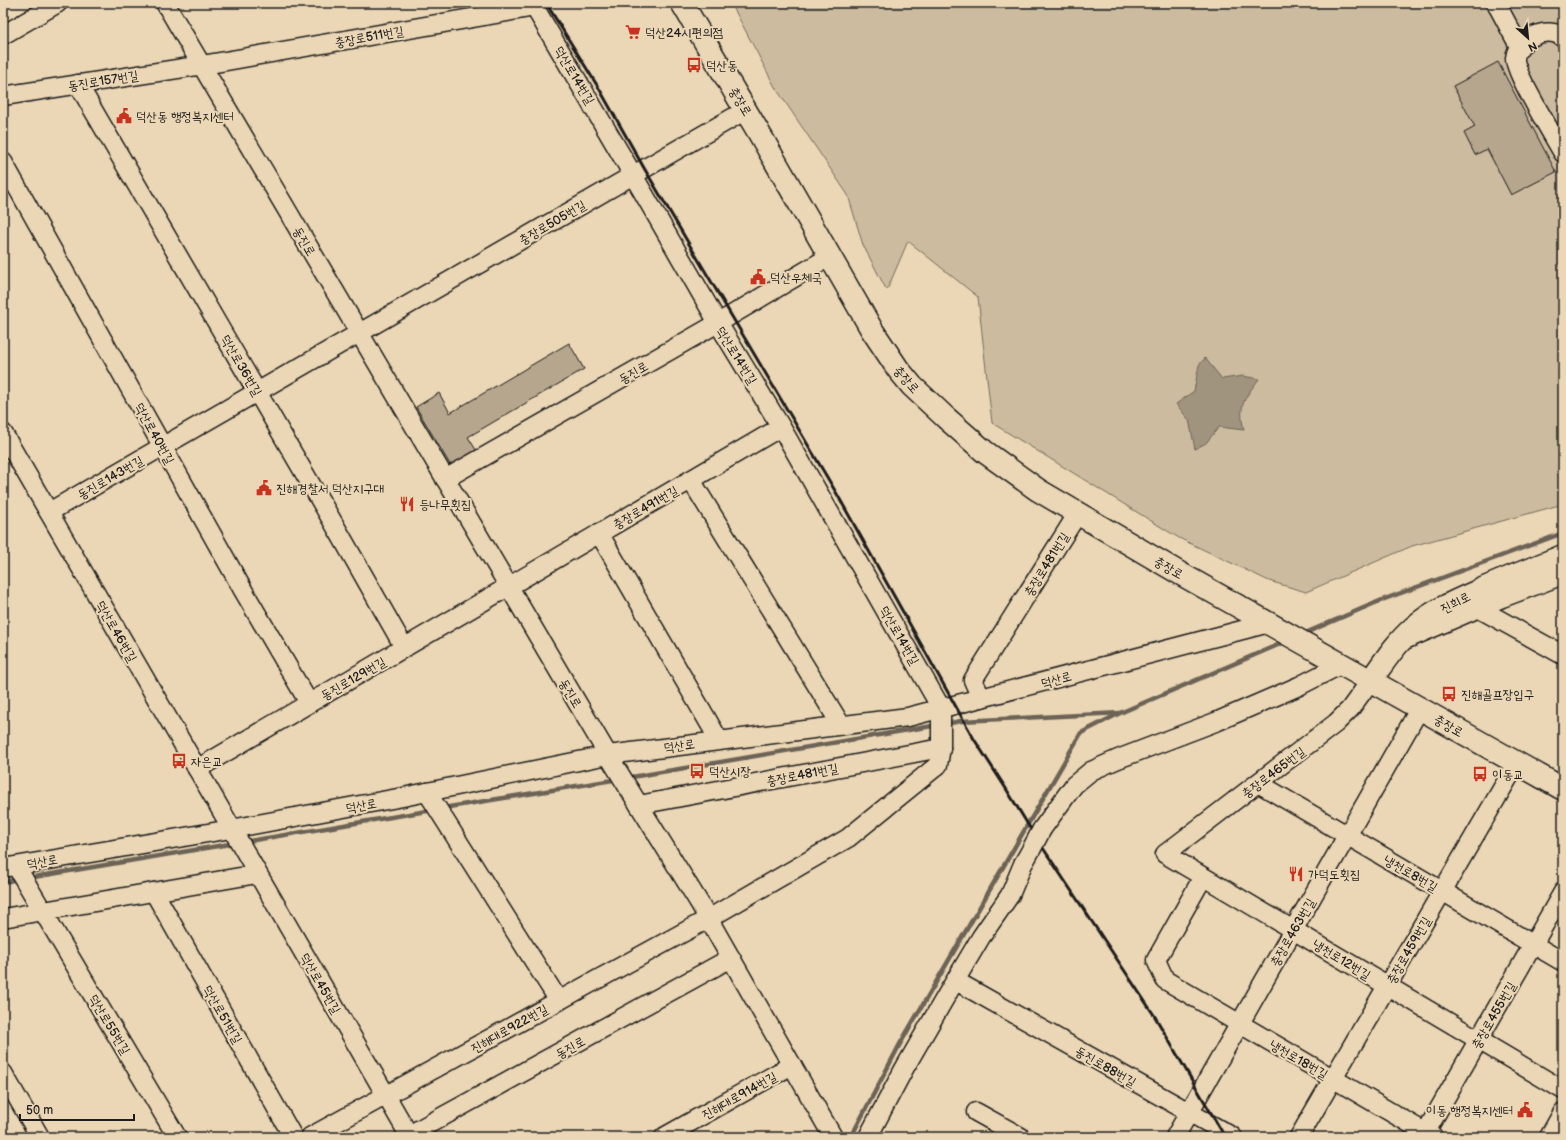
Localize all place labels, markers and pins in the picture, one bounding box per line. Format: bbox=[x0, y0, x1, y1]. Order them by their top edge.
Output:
supermarket icon: 덕산24시편의점 bbox=[624, 23, 642, 41]
place label: 덕산24시편의점 bbox=[645, 25, 723, 41]
bus stop icon: 덕산동 bbox=[685, 56, 703, 74]
place label: 덕산동 bbox=[706, 58, 737, 74]
public building icon: 덕산동 행정복지센터 bbox=[115, 107, 133, 125]
place label: 덕산동 행정복지센터 bbox=[136, 109, 234, 125]
public building icon: 덕산우체국 bbox=[749, 268, 767, 286]
place label: 덕산우체국 bbox=[770, 270, 822, 286]
public building icon: 진해경찰서 덕산지구대 bbox=[255, 479, 273, 497]
place label: 진해경찰서 덕산지구대 bbox=[276, 481, 384, 497]
restaurant icon: 등나무횟집 bbox=[398, 495, 416, 513]
place label: 등나무횟집 bbox=[419, 497, 471, 513]
bus stop icon: 진해골프장입구 bbox=[1440, 685, 1458, 703]
place label: 진해골프장입구 bbox=[1461, 687, 1534, 703]
bus stop icon: 자은교 bbox=[170, 752, 188, 770]
place label: 자은교 bbox=[191, 754, 222, 770]
bus stop icon: 덕산시장 bbox=[688, 762, 706, 780]
place label: 덕산시장 bbox=[709, 764, 751, 780]
bus stop icon: 이동교 bbox=[1471, 765, 1489, 783]
place label: 이동교 bbox=[1492, 767, 1523, 783]
restaurant icon: 가덕도횟집 bbox=[1287, 865, 1305, 883]
place label: 가덕도횟집 bbox=[1308, 867, 1360, 883]
public building icon: 이동 행정복지센터 bbox=[1516, 1101, 1534, 1119]
place label: 이동 행정복지센터 bbox=[1426, 1103, 1513, 1119]

